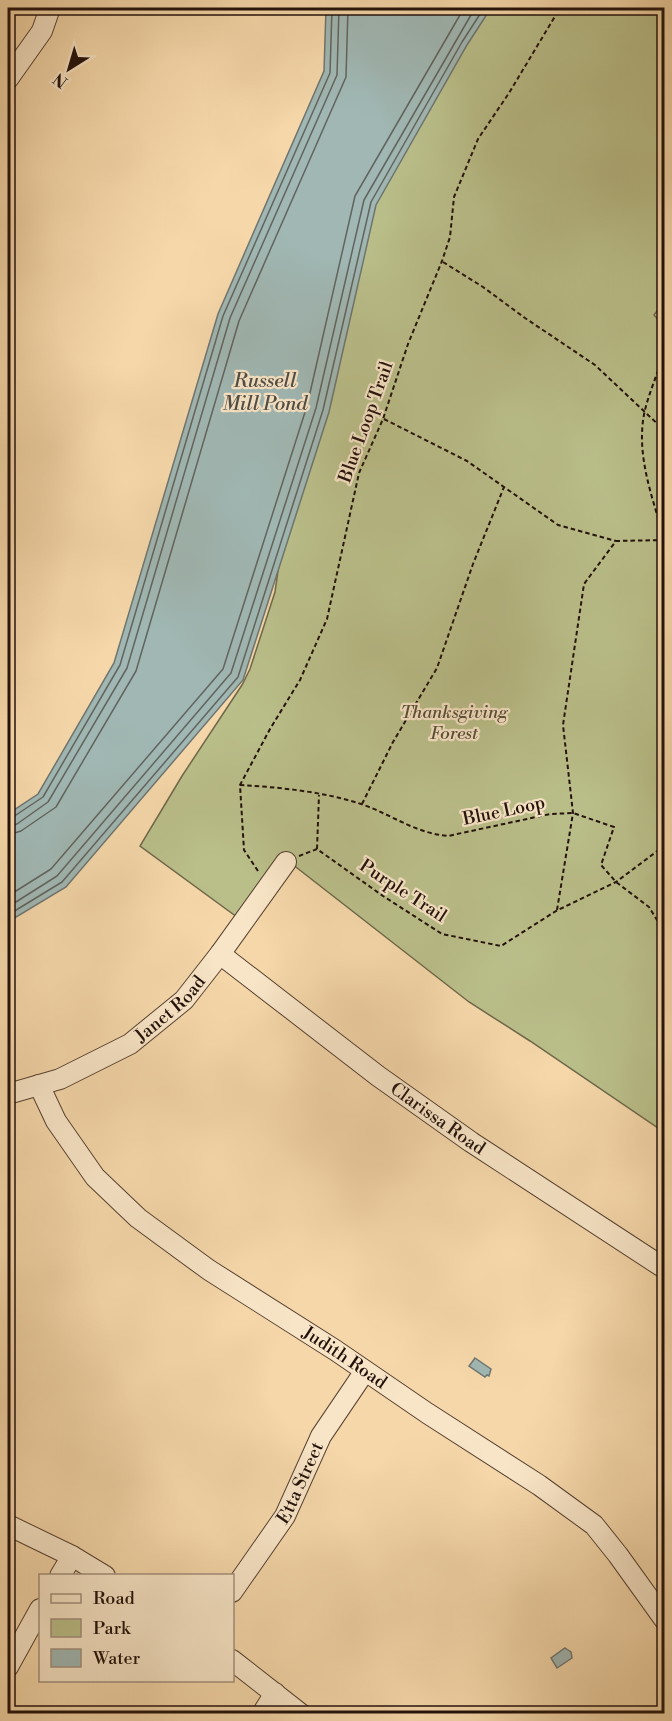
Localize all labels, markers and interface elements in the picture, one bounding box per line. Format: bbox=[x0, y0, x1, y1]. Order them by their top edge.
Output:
north arrow bbox=[39, 39, 99, 99]
text: N bbox=[49, 68, 72, 92]
street label: Blue Loop Trail bbox=[333, 358, 399, 487]
water label: Russell Mill Pond bbox=[222, 369, 308, 417]
park label: Thanksgiving Forest bbox=[400, 701, 508, 745]
street label: Blue Loop bbox=[460, 791, 547, 831]
street label: Purple Trail bbox=[355, 854, 452, 928]
street label: Janet Road bbox=[129, 970, 211, 1048]
street label: Clarissa Road bbox=[386, 1077, 490, 1160]
street label: Judith Road bbox=[298, 1320, 392, 1394]
street label: Etta Street bbox=[271, 1438, 329, 1529]
legend bbox=[39, 1574, 234, 1682]
text: Road bbox=[93, 1587, 136, 1610]
text: Park bbox=[93, 1617, 132, 1640]
text: Water bbox=[92, 1647, 141, 1670]

